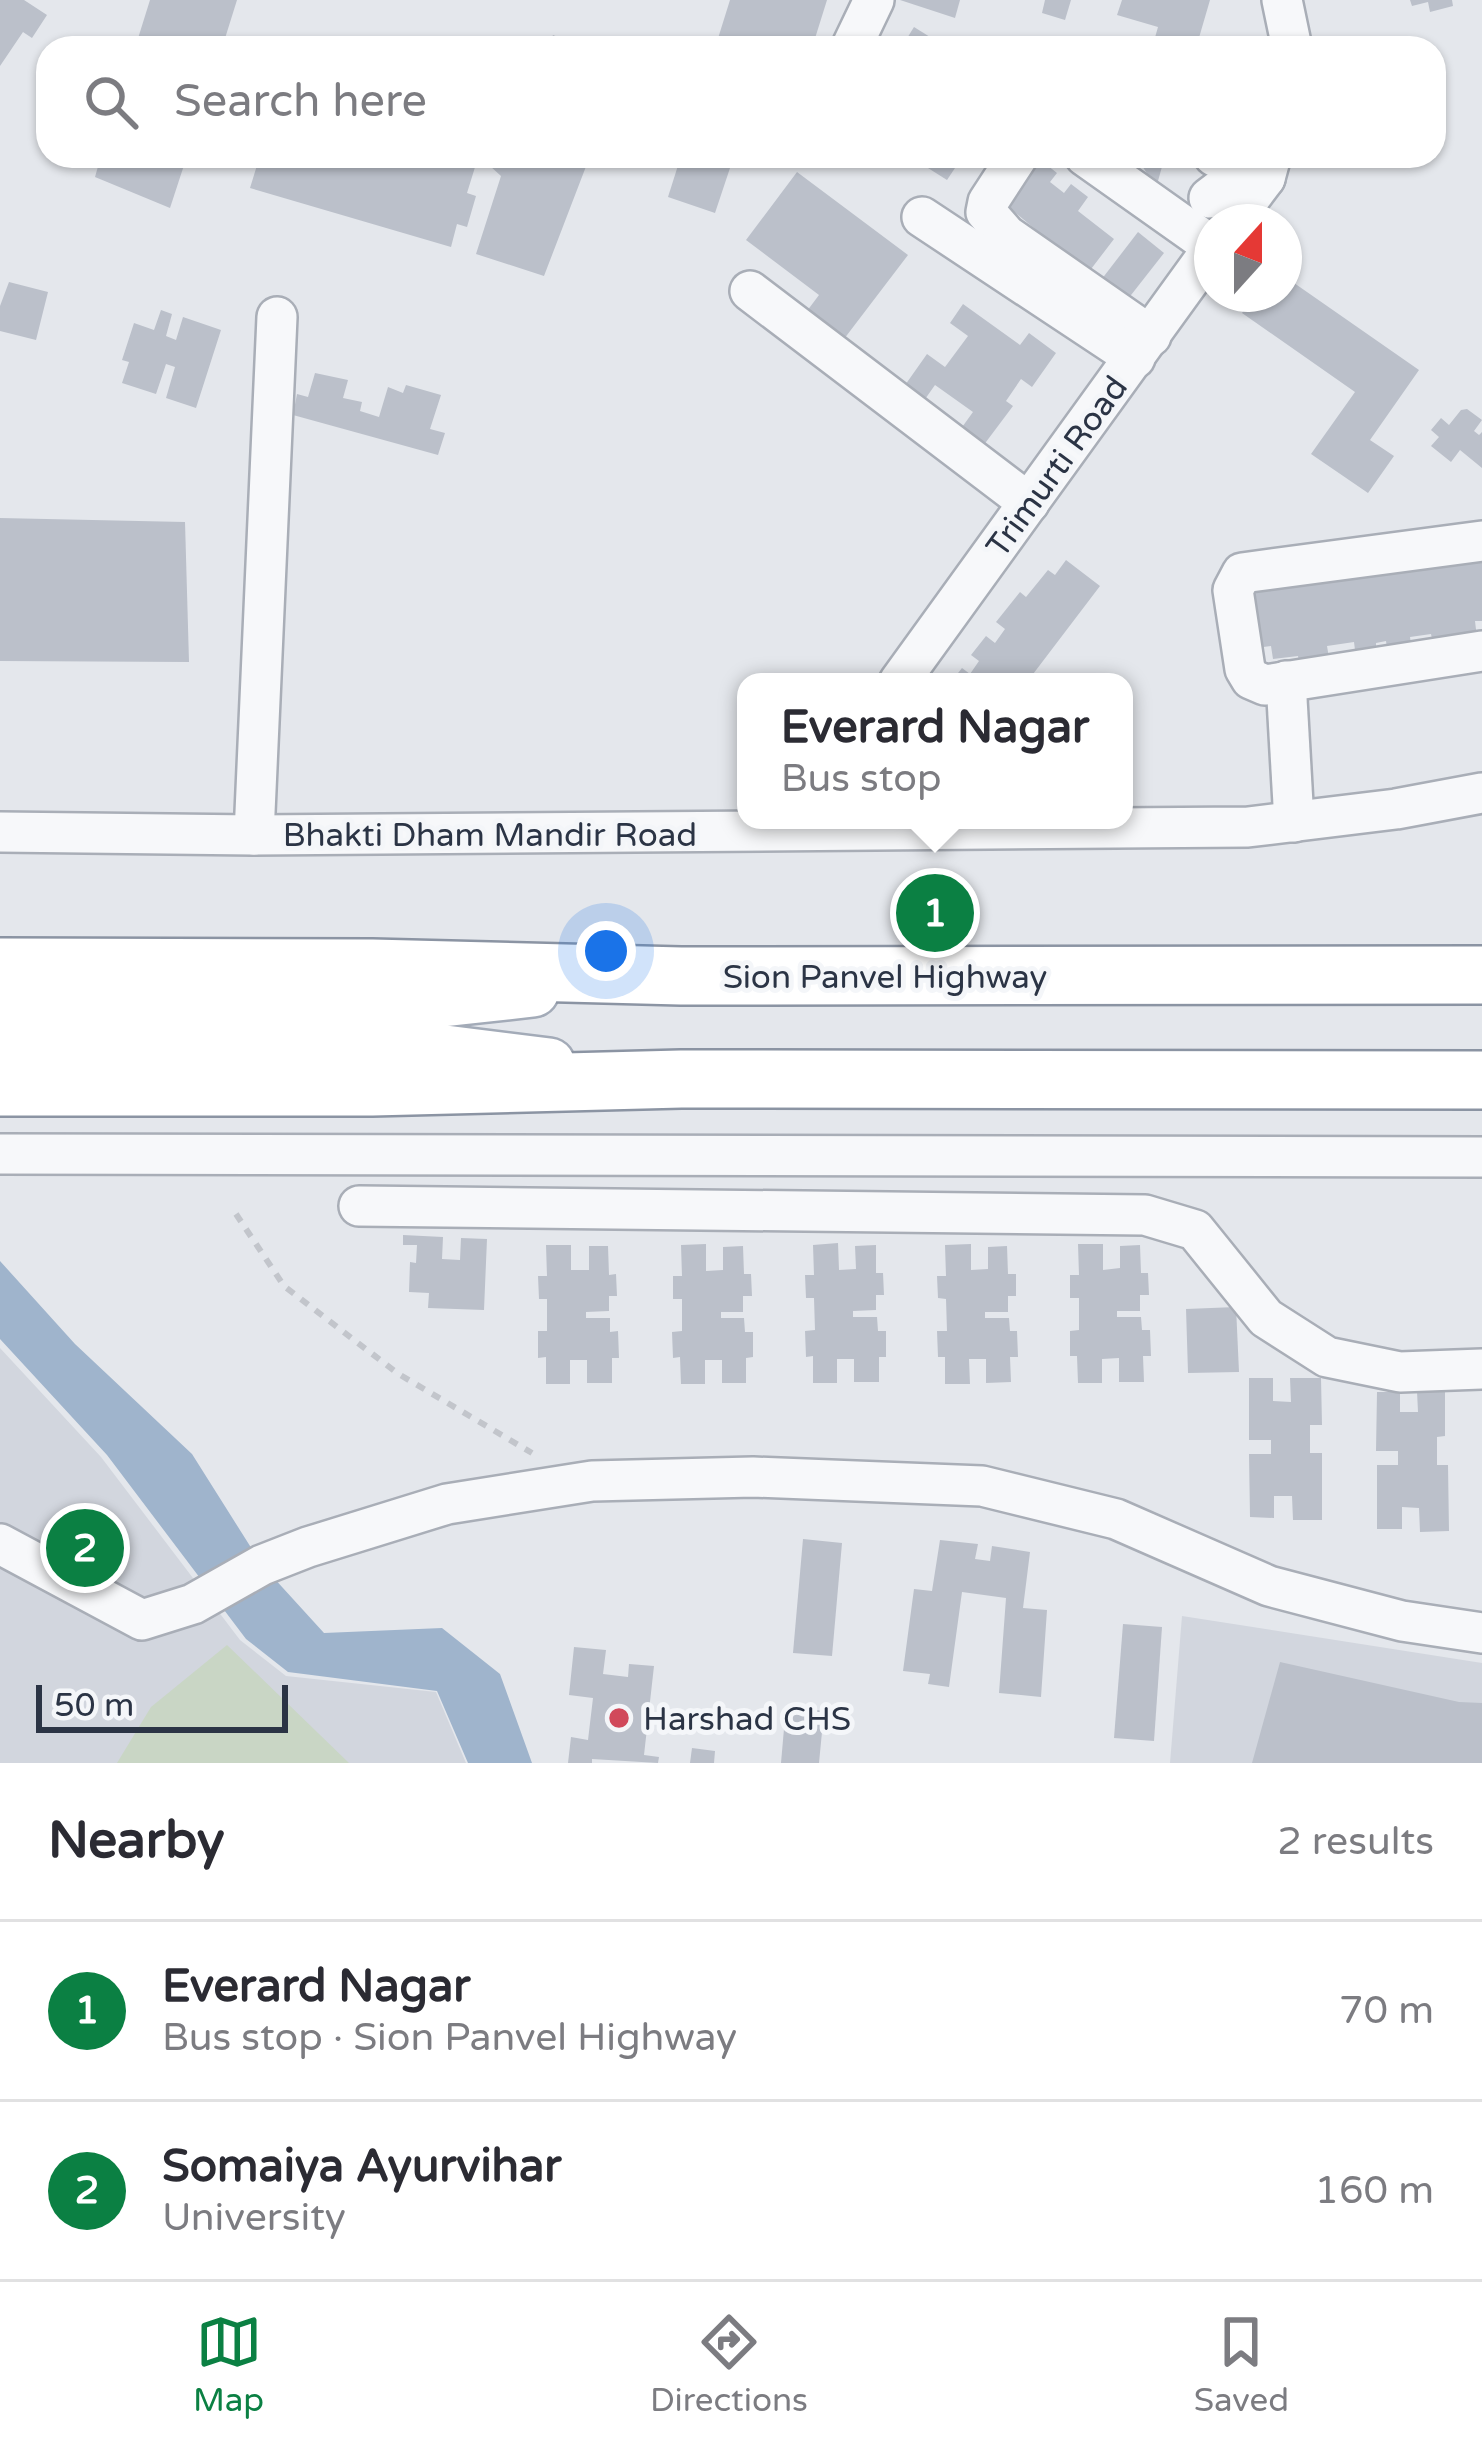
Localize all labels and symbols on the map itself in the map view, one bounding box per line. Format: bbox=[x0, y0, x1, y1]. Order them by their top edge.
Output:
north arrow bbox=[1194, 204, 1302, 312]
street label: Trimurti Road bbox=[978, 369, 1136, 565]
street label: Bhakti Dham Mandir Road bbox=[283, 816, 697, 855]
pin: 1 bbox=[896, 868, 974, 958]
your location bbox=[576, 921, 636, 981]
street label: Sion Panvel Highway bbox=[723, 958, 1047, 997]
pin: 2 bbox=[46, 1503, 124, 1593]
scale bar bbox=[36, 1679, 288, 1732]
place label: Harshad CHS bbox=[643, 1700, 851, 1739]
marker: Harshad CHS bbox=[606, 1705, 632, 1731]

